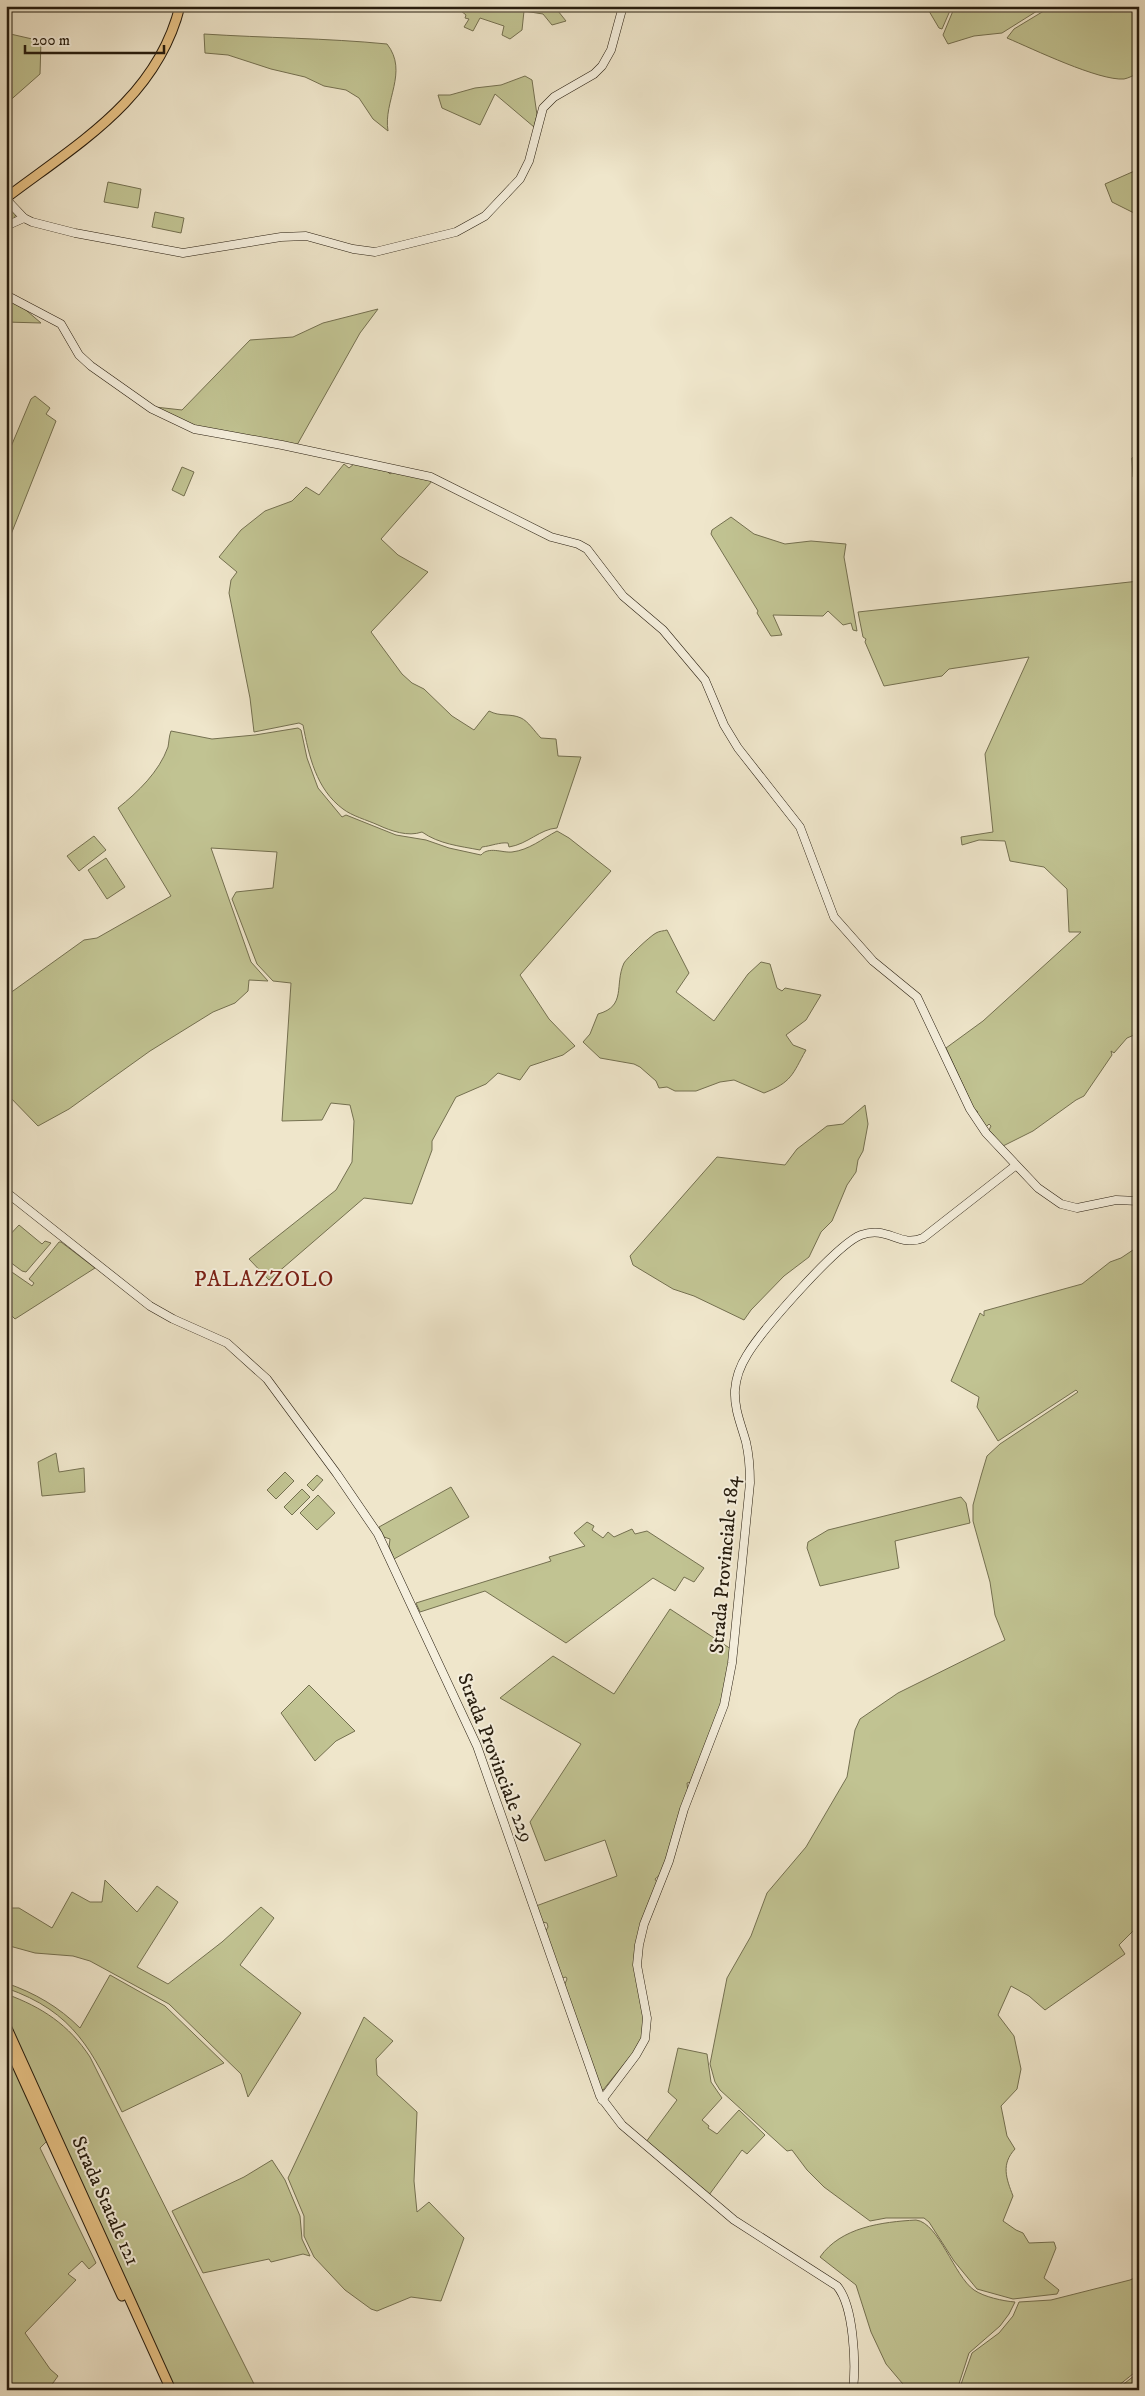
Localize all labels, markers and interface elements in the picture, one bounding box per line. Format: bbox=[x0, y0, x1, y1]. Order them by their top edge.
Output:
scale bar bbox=[25, 22, 164, 54]
text: 200 m bbox=[32, 31, 70, 50]
district label: PALAZZOLO bbox=[194, 1266, 334, 1293]
street label: Strada Provinciale 184 bbox=[705, 1475, 745, 1655]
street label: Strada Provinciale 229 bbox=[451, 1670, 539, 1846]
street label: Strada Statale 121 bbox=[65, 2132, 145, 2270]

